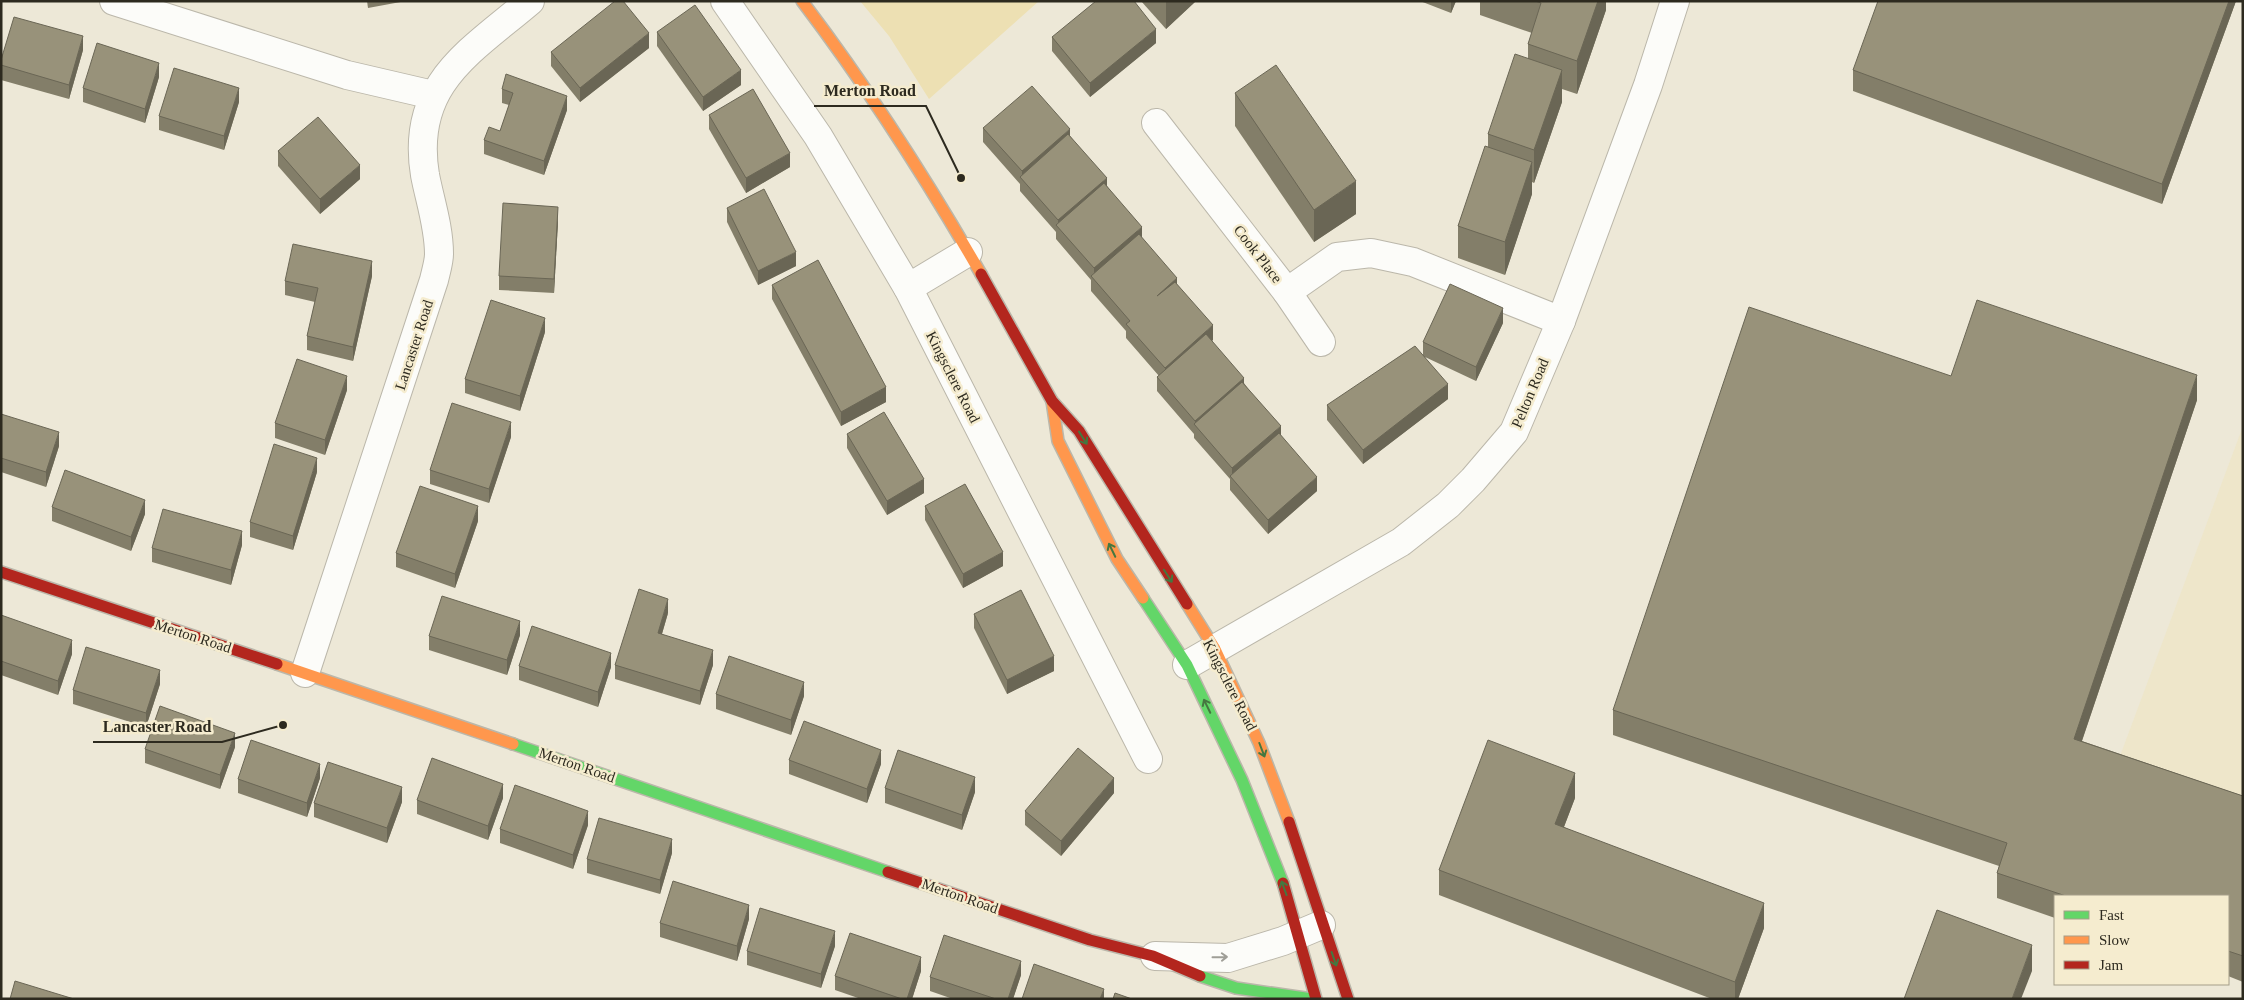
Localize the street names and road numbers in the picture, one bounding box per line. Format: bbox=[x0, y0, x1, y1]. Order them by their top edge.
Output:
street label: Cook Place bbox=[1231, 222, 1286, 286]
street label: Lancaster Road bbox=[392, 297, 436, 392]
street label: Kingsclere Road bbox=[923, 329, 983, 426]
street label: Pelton Road bbox=[1508, 355, 1552, 430]
street label: Merton Road bbox=[153, 616, 234, 656]
street label: Kingsclere Road bbox=[1200, 637, 1260, 734]
street label: Merton Road bbox=[537, 744, 618, 786]
street label: Merton Road bbox=[920, 875, 1001, 917]

